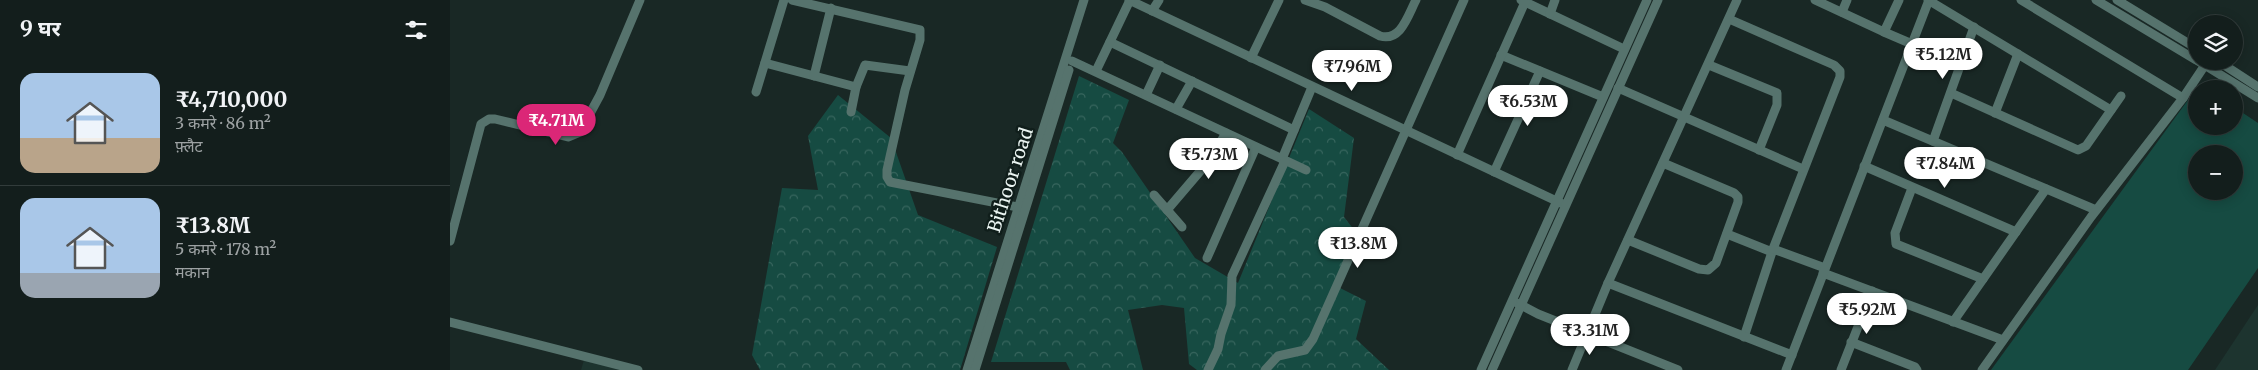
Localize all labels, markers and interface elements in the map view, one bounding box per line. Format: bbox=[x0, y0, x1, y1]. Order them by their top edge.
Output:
text: 9 घर bbox=[20, 15, 61, 42]
map controls bbox=[2188, 15, 2243, 200]
button: layers bbox=[2188, 15, 2243, 70]
icon: filters bbox=[402, 16, 430, 44]
pin: ₹5.12M bbox=[1902, 38, 1984, 80]
text: ₹5.12M bbox=[1914, 44, 1972, 64]
pin: ₹7.96M bbox=[1311, 49, 1393, 92]
text: ₹7.96M bbox=[1323, 56, 1381, 76]
button: + bbox=[2188, 80, 2243, 135]
pin: ₹6.53M bbox=[1487, 84, 1569, 127]
text: ₹4,710,000 bbox=[175, 86, 287, 113]
text: ₹6.53M bbox=[1499, 91, 1557, 111]
icon: home bbox=[60, 93, 120, 153]
pin: ₹4.71M bbox=[515, 104, 597, 146]
text: ₹4.71M bbox=[528, 110, 584, 130]
text: 3 कमरे · 86 m² bbox=[175, 113, 271, 133]
street label: Bithoor road bbox=[982, 124, 1038, 235]
text: फ़्लैट bbox=[175, 136, 203, 156]
pin: ₹5.73M bbox=[1168, 138, 1250, 180]
text: ₹5.73M bbox=[1180, 144, 1238, 164]
button: − bbox=[2188, 145, 2243, 200]
pin: ₹7.84M bbox=[1904, 146, 1986, 189]
text: ₹7.84M bbox=[1915, 153, 1975, 173]
text: ₹13.8M bbox=[175, 212, 250, 239]
icon: home bbox=[60, 218, 120, 278]
pin: ₹13.8M bbox=[1317, 226, 1399, 269]
text: ₹13.8M bbox=[1329, 233, 1387, 253]
text: 5 कमरे · 178 m² bbox=[175, 239, 276, 259]
text: मकान bbox=[175, 262, 210, 282]
pin: ₹5.92M bbox=[1826, 292, 1908, 335]
text: ₹5.92M bbox=[1838, 299, 1896, 319]
pin: ₹3.31M bbox=[1549, 314, 1631, 356]
text: ₹3.31M bbox=[1562, 320, 1618, 340]

